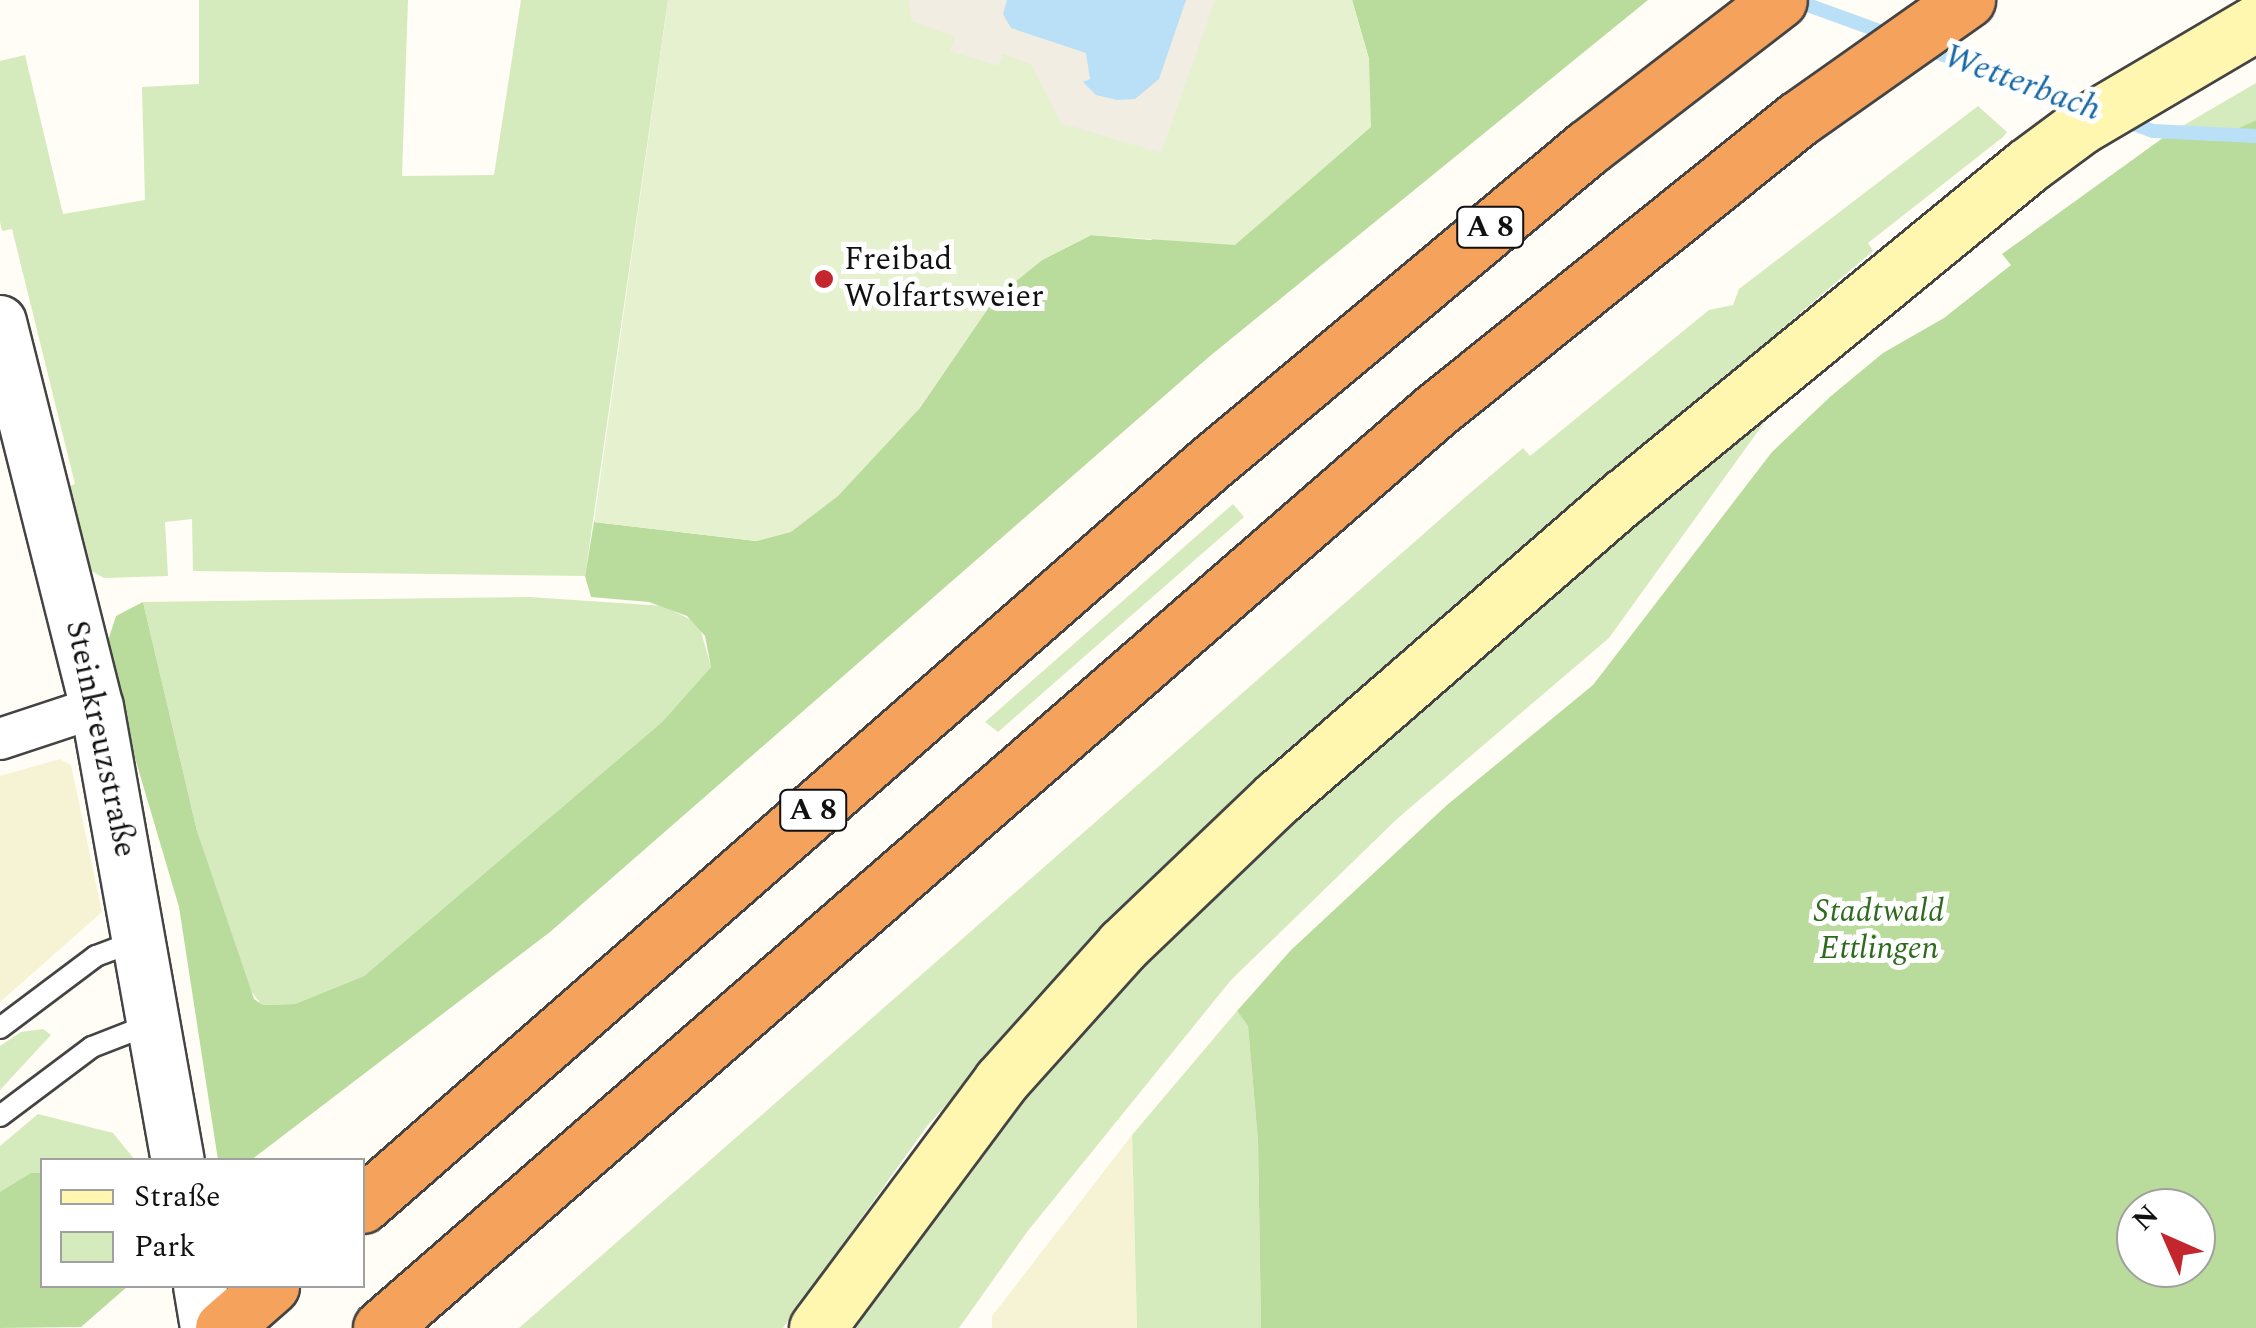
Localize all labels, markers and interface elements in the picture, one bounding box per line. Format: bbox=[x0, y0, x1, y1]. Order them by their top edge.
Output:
water label: Wetterbach bbox=[1938, 35, 2106, 131]
road number: A 8 bbox=[1455, 202, 1525, 252]
place label: Freibad Wolfartsweier bbox=[844, 242, 1044, 317]
marker: Freibad Wolfartsweier bbox=[813, 268, 835, 290]
street label: Steinkreuzstraße bbox=[56, 617, 144, 861]
road number: A 8 bbox=[778, 785, 848, 835]
park label: Stadtwald Ettlingen bbox=[1814, 894, 1944, 969]
legend bbox=[40, 1158, 365, 1288]
text: Straße bbox=[134, 1174, 221, 1220]
north arrow bbox=[2116, 1188, 2216, 1288]
text: N bbox=[2123, 1195, 2169, 1241]
text: Park bbox=[134, 1224, 196, 1270]

